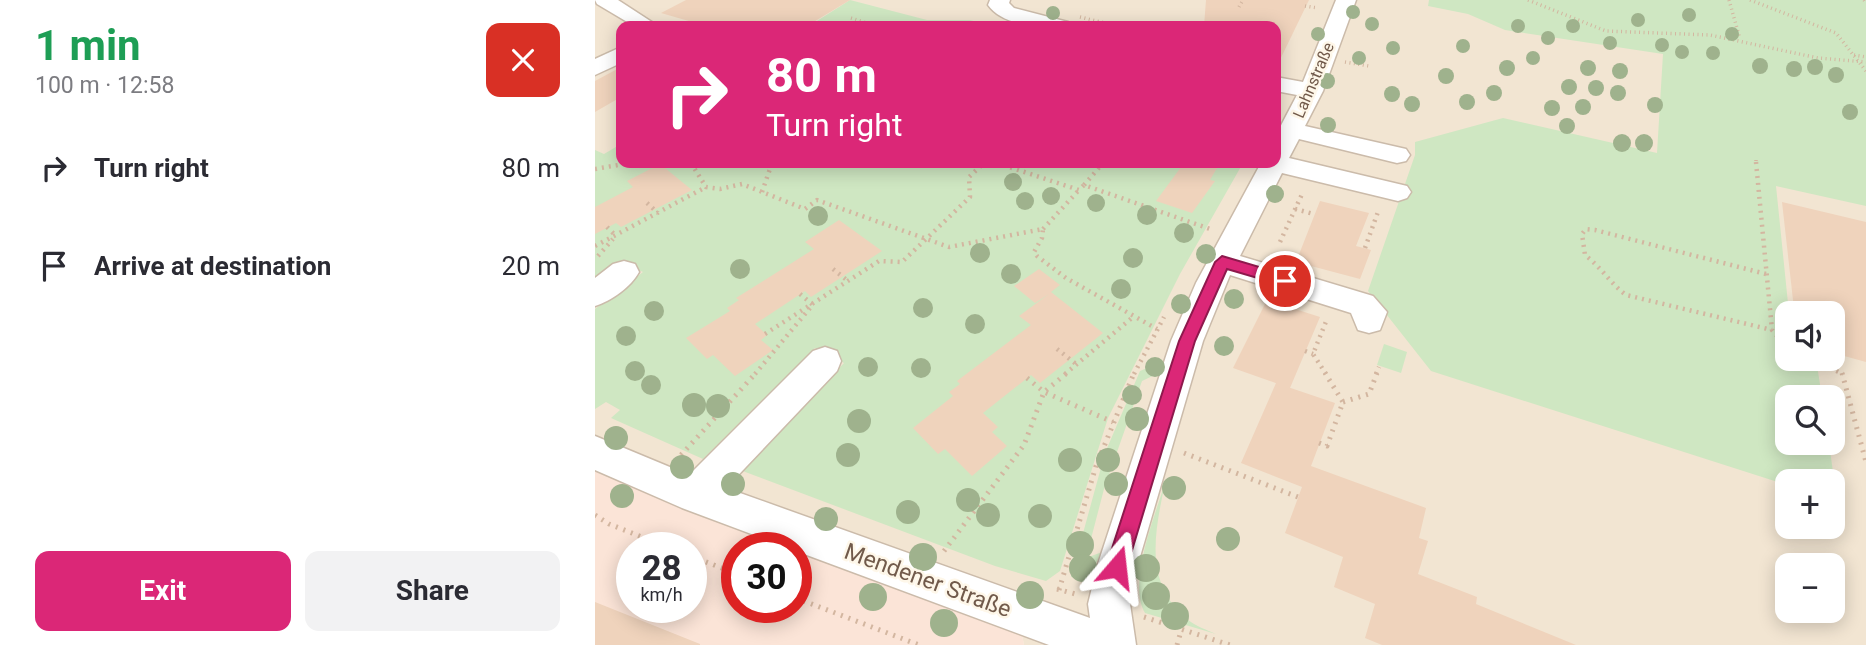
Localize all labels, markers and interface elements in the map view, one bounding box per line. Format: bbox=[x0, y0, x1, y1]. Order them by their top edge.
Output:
text: 1 min bbox=[35, 21, 141, 70]
button: close bbox=[486, 23, 560, 97]
street label: Lahnstraße bbox=[1289, 40, 1338, 121]
text: 80 m bbox=[766, 47, 877, 104]
icon: right bbox=[651, 49, 742, 140]
text: 100 m · 12:58 bbox=[35, 72, 174, 99]
text: Turn right bbox=[766, 106, 902, 144]
icon: right bbox=[35, 149, 73, 187]
text: Turn right bbox=[94, 153, 209, 183]
text: 80 m bbox=[502, 153, 560, 183]
icon: arrive bbox=[35, 247, 73, 285]
text: Arrive at destination bbox=[94, 251, 331, 281]
text: 20 m bbox=[502, 251, 560, 281]
pin bbox=[1255, 251, 1315, 311]
icon: arrive bbox=[1266, 262, 1304, 300]
map controls bbox=[1775, 301, 1845, 623]
button: sound bbox=[1775, 301, 1845, 371]
button: search bbox=[1775, 385, 1845, 455]
button: + bbox=[1775, 469, 1845, 539]
position arrow bbox=[1080, 530, 1154, 604]
speed limit sign: 30 bbox=[721, 532, 812, 623]
street label: Mendener Straße bbox=[841, 538, 1015, 623]
text: 28 bbox=[641, 548, 682, 589]
button: Exit bbox=[35, 551, 291, 631]
button: Share bbox=[305, 551, 560, 631]
button: − bbox=[1775, 553, 1845, 623]
text: km/h bbox=[640, 584, 683, 605]

